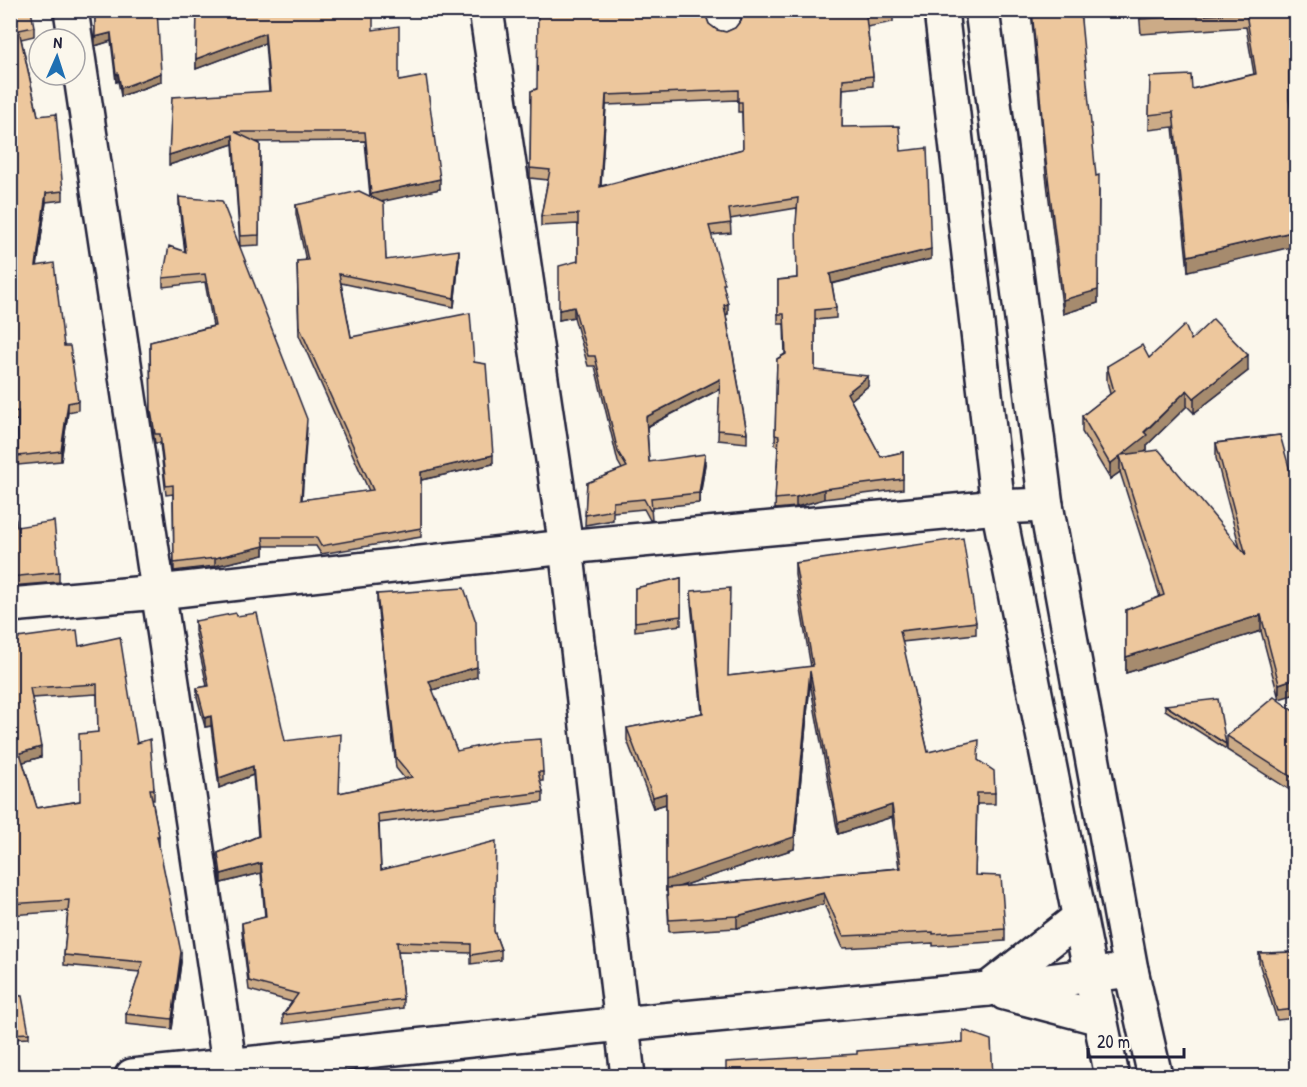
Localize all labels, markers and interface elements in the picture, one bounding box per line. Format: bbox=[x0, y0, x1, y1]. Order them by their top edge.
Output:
north arrow bbox=[27, 27, 87, 87]
text: N bbox=[53, 31, 63, 53]
scale bar bbox=[1088, 1021, 1184, 1059]
text: 20 m bbox=[1097, 1029, 1130, 1054]

